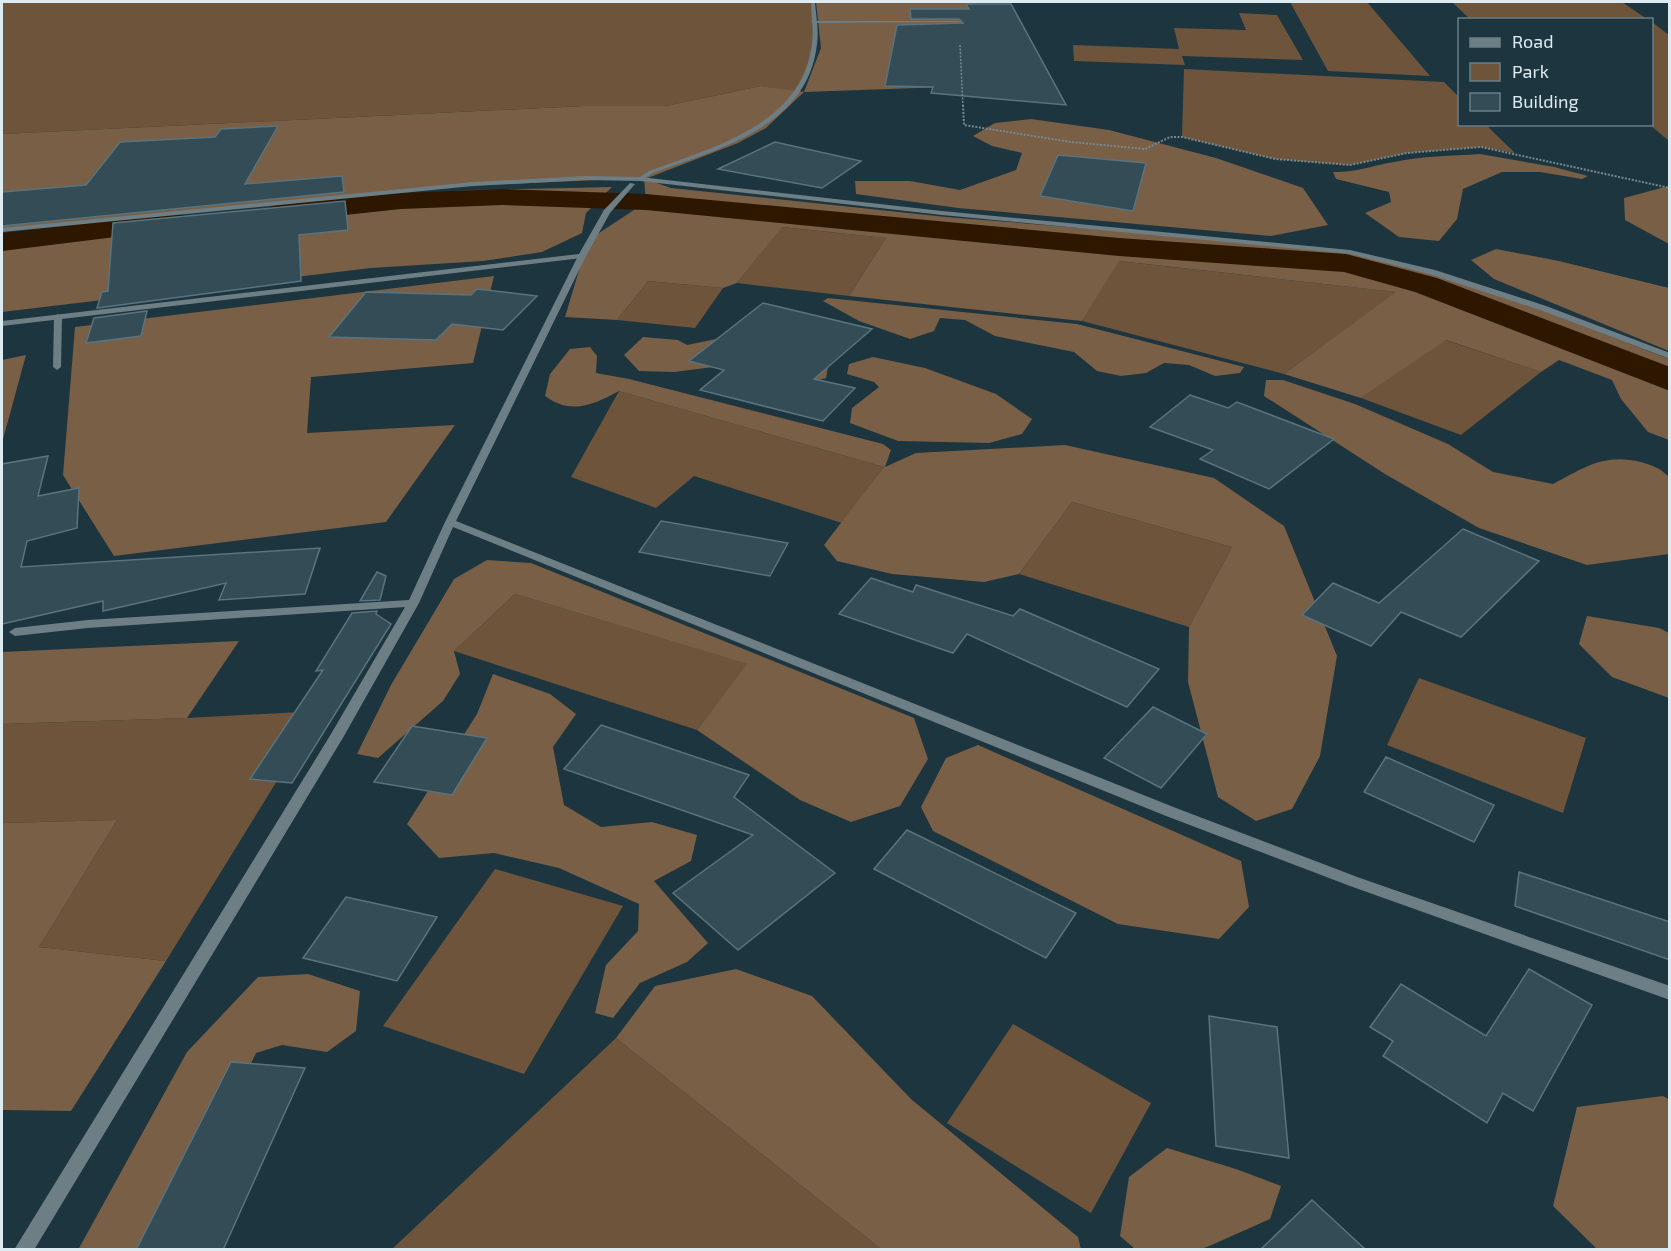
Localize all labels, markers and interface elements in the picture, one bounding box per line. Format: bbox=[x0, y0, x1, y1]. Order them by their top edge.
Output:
legend bbox=[1458, 18, 1653, 126]
text: Road bbox=[1512, 30, 1553, 52]
text: Park bbox=[1512, 60, 1549, 82]
text: Building bbox=[1512, 90, 1579, 112]

